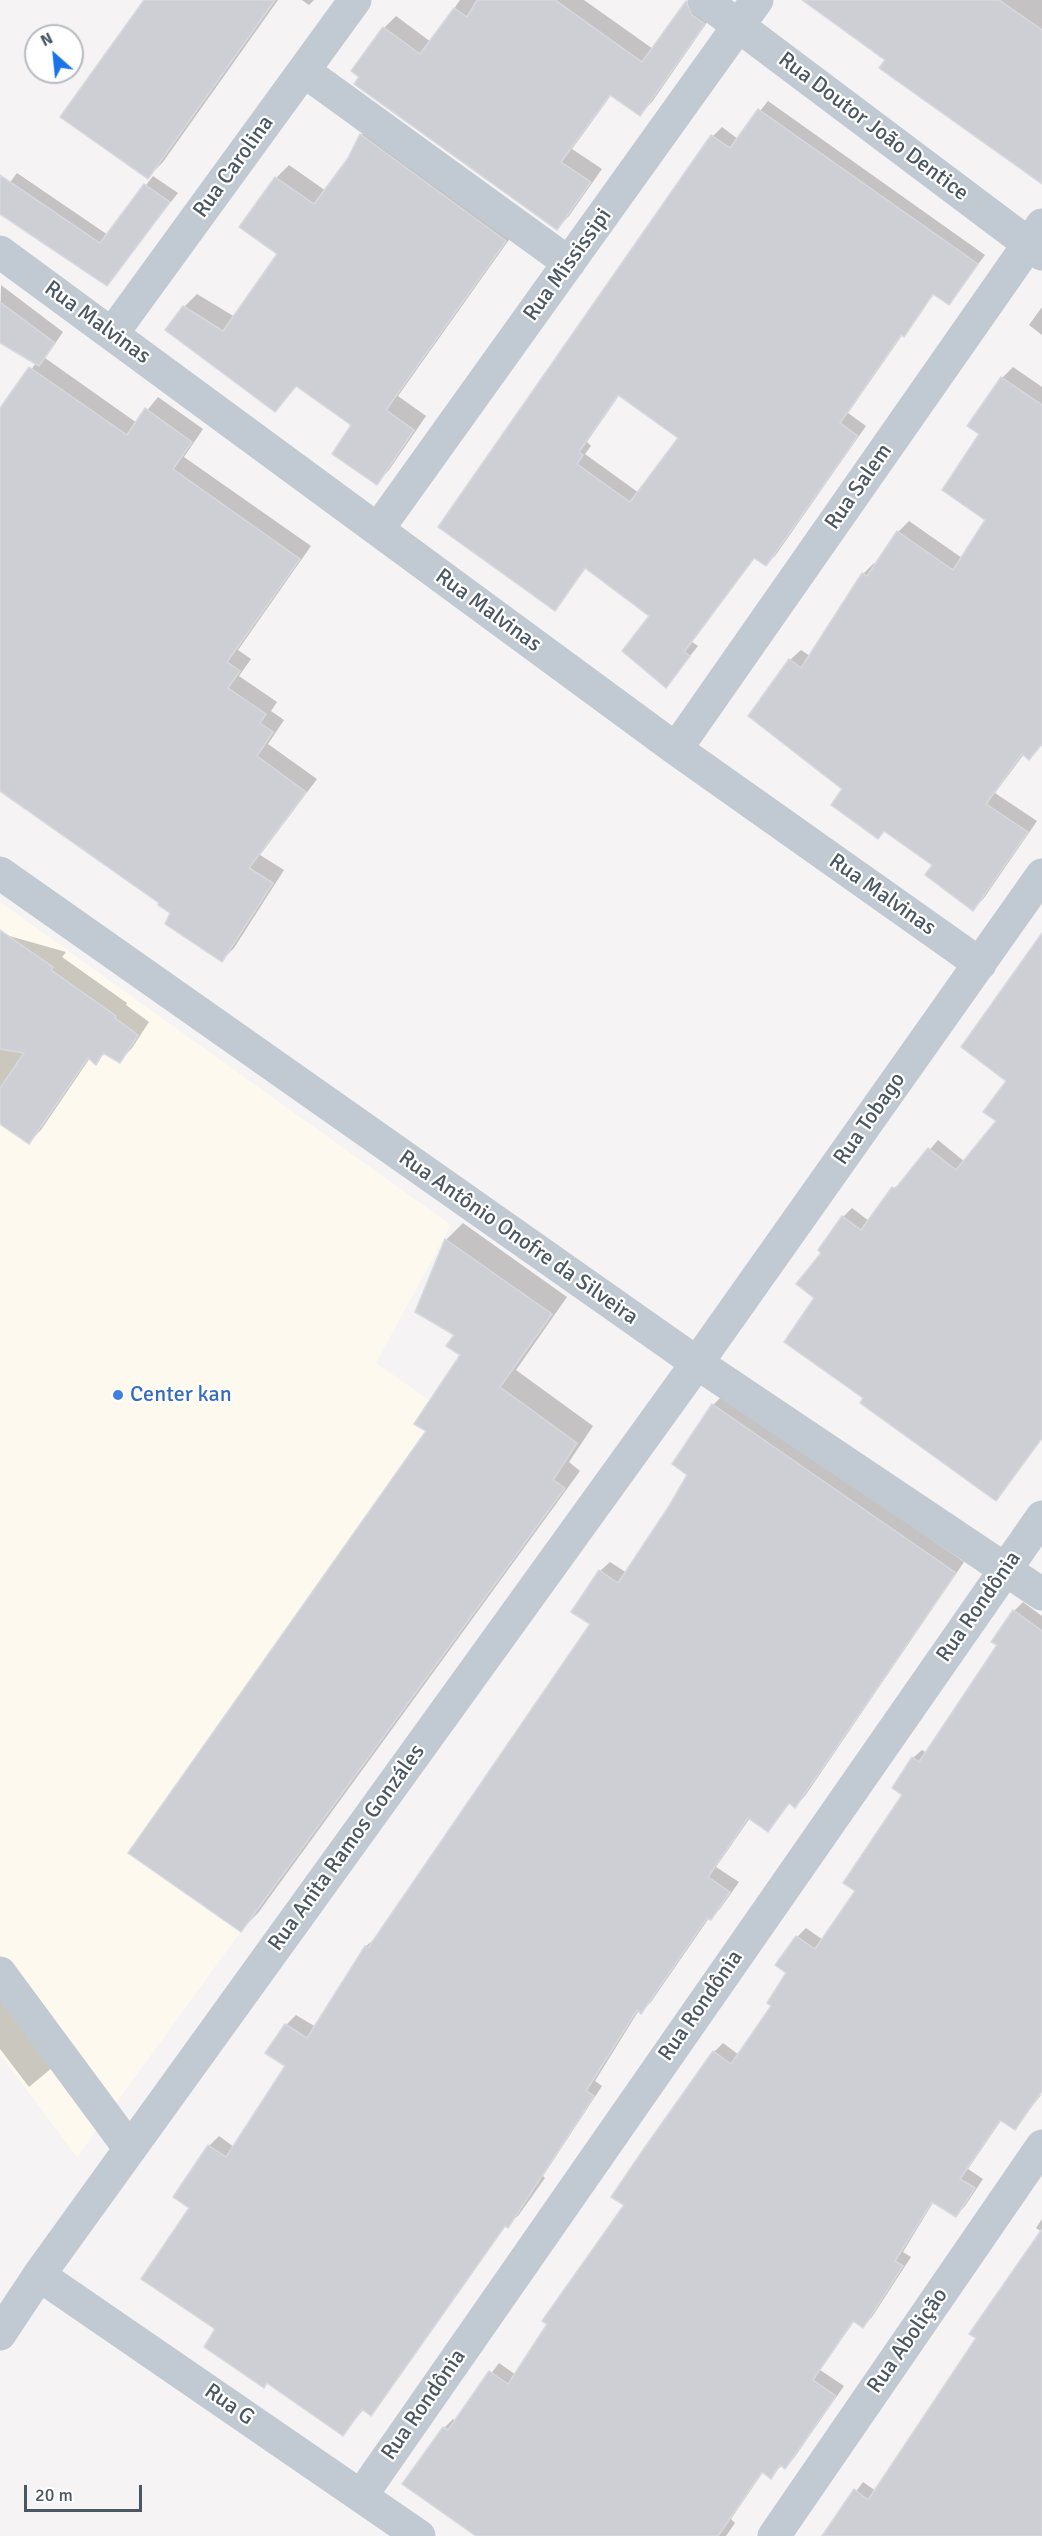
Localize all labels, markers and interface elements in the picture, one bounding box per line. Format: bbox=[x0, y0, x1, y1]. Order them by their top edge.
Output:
north arrow bbox=[24, 24, 84, 84]
text: N bbox=[37, 28, 56, 51]
street label: Rua Doutor João Dentice bbox=[773, 47, 973, 207]
street label: Rua Carolina bbox=[188, 111, 280, 223]
street label: Rua Mississipi bbox=[518, 204, 618, 326]
street label: Rua Malvinas bbox=[39, 276, 155, 370]
street label: Rua Salem bbox=[820, 439, 898, 535]
street label: Rua Malvinas bbox=[430, 564, 546, 658]
street label: Rua Malvinas bbox=[823, 849, 941, 941]
street label: Rua Tobago bbox=[829, 1068, 911, 1170]
street label: Rua Antônio Onofre da Silveira bbox=[393, 1145, 643, 1331]
place label: Center kan bbox=[130, 1382, 232, 1408]
marker: Center kan bbox=[111, 1388, 125, 1402]
street label: Rua Rondônia bbox=[931, 1546, 1027, 1668]
street label: Rua Anita Ramos Gonzáles bbox=[263, 1740, 431, 1956]
street label: Rua Rondônia bbox=[653, 1945, 749, 2067]
street label: Rua Abolição bbox=[862, 2283, 954, 2399]
street label: Rua Rondônia bbox=[376, 2344, 472, 2466]
street label: Rua G bbox=[199, 2378, 259, 2432]
scale bar bbox=[27, 2473, 146, 2511]
text: 20 m bbox=[35, 2484, 73, 2506]

